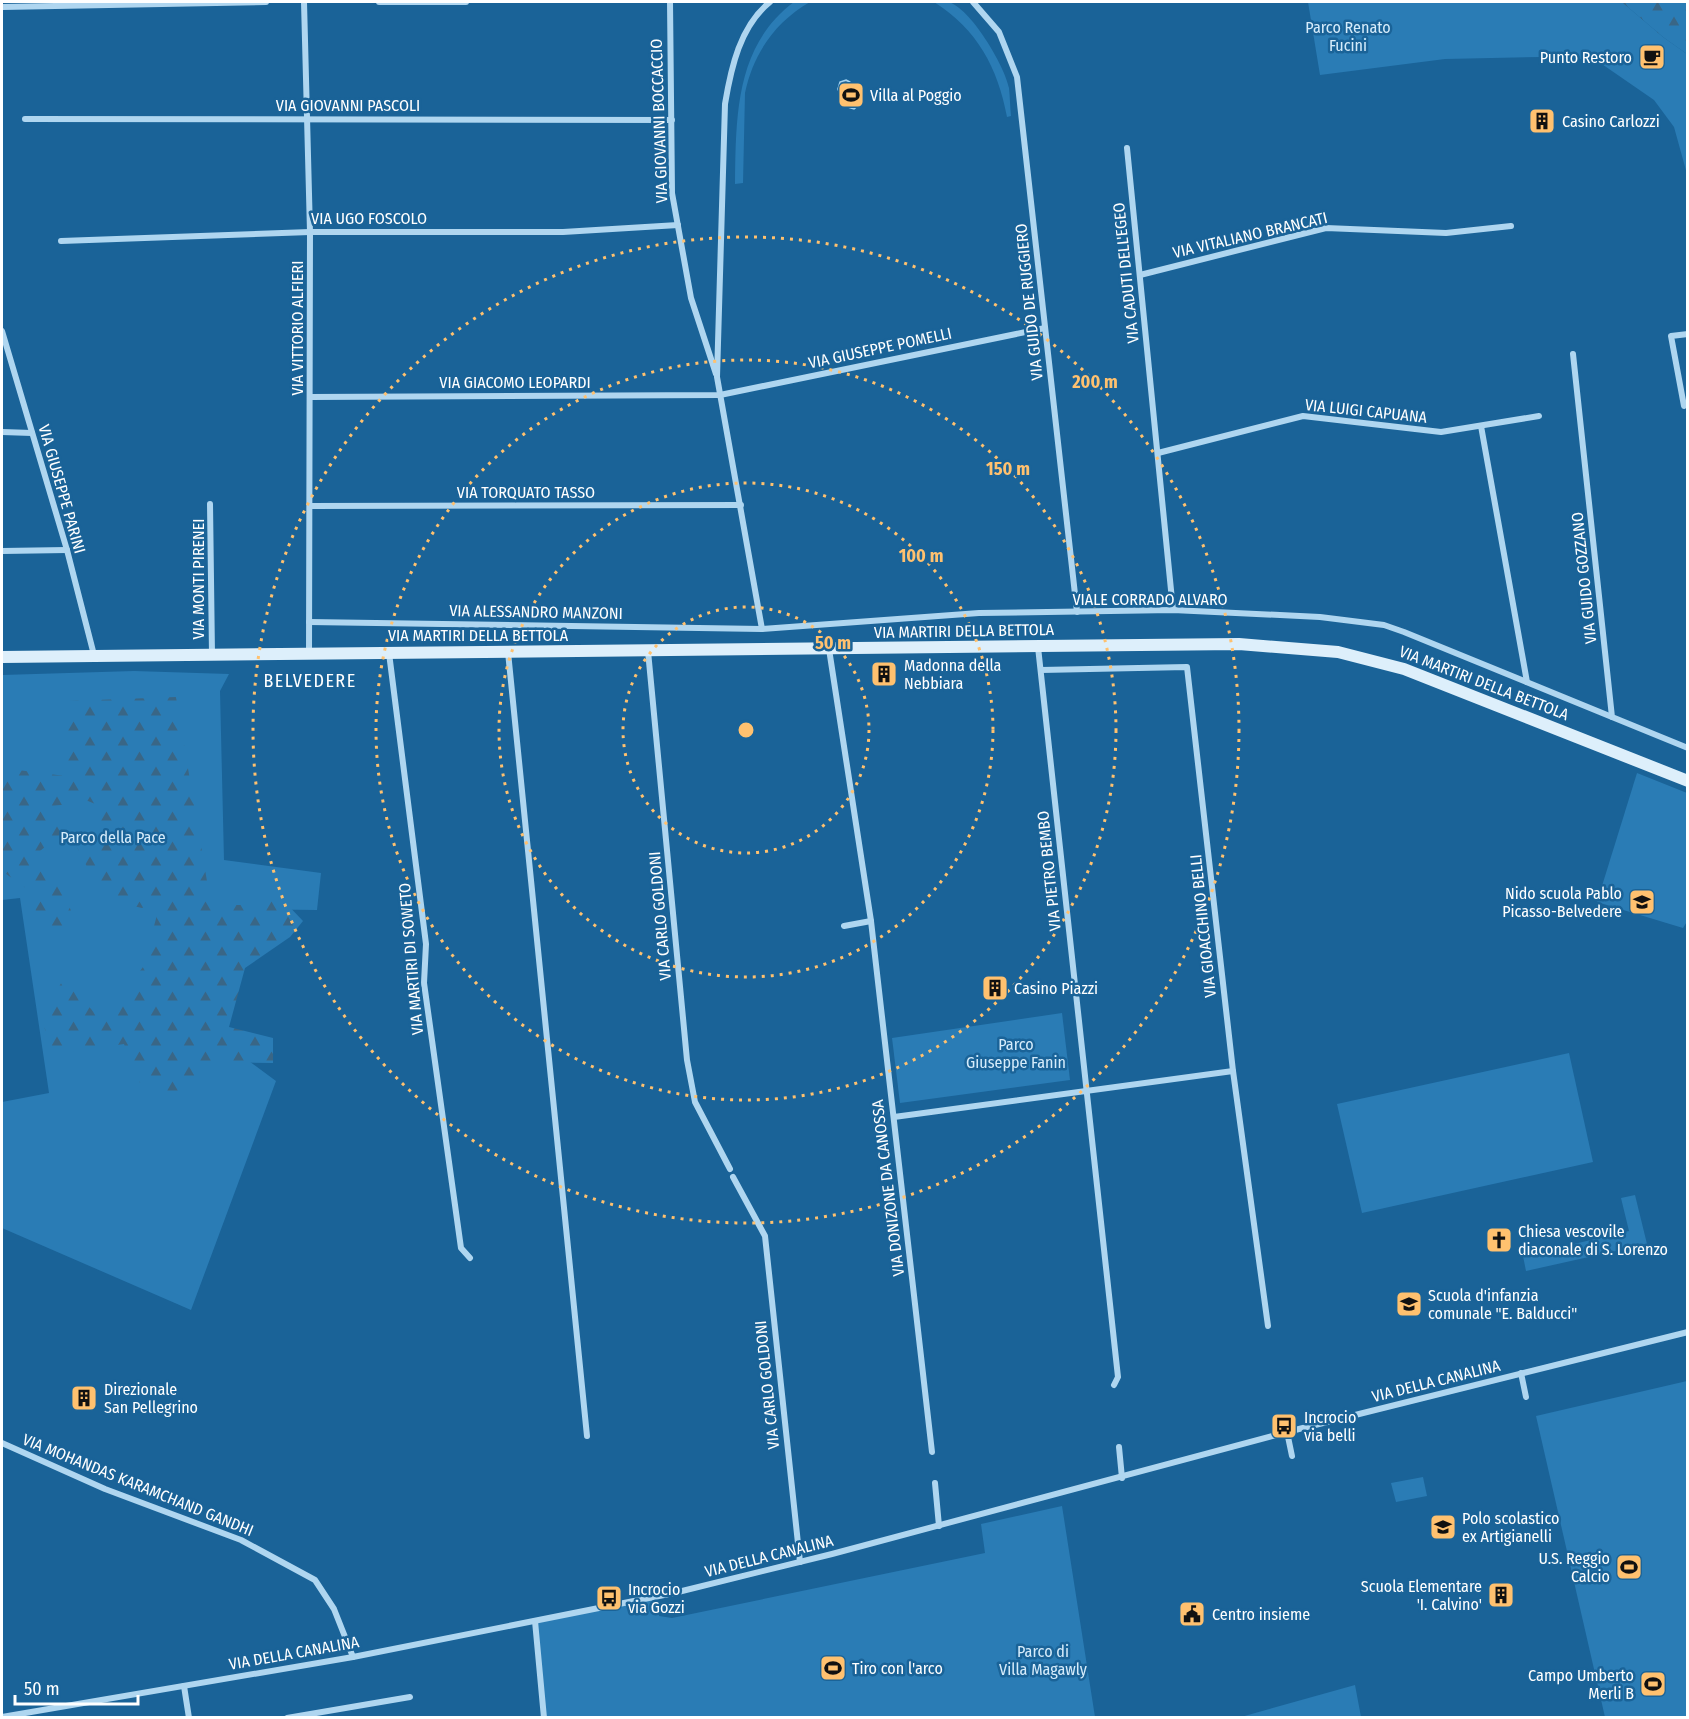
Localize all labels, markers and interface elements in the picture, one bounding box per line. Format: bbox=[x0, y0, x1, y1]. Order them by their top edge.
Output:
park label: Parco Renato Fucini bbox=[1305, 18, 1391, 55]
street label: VIA GIOVANNI BOCCACCIO bbox=[647, 38, 671, 204]
cafe icon: Punto Restoro bbox=[1637, 42, 1667, 72]
place label: Punto Restoro bbox=[1540, 48, 1632, 67]
sports icon: Villa al Poggio bbox=[836, 80, 866, 110]
place label: Villa al Poggio bbox=[870, 86, 962, 105]
street label: VIA GIOVANNI PASCOLI bbox=[276, 96, 420, 115]
building icon: Casino Carlozzi bbox=[1527, 106, 1557, 136]
place label: Casino Carlozzi bbox=[1562, 112, 1660, 131]
street label: VIA CADUTI DELL'EGEO bbox=[1109, 202, 1143, 344]
street label: VIA VITALIANO BRANCATI bbox=[1171, 208, 1329, 262]
street label: VIA UGO FOSCOLO bbox=[311, 209, 427, 228]
street label: VIA GUIDO DE RUGGIERO bbox=[1011, 223, 1047, 381]
street label: VIA VITTORIO ALFIERI bbox=[288, 261, 307, 396]
street label: VIA GIUSEPPE POMELLI bbox=[807, 324, 953, 372]
text: 200 m bbox=[1071, 371, 1118, 393]
street label: VIA GIACOMO LEOPARDI bbox=[439, 373, 591, 392]
street label: VIA LUIGI CAPUANA bbox=[1304, 395, 1429, 427]
street label: VIA GIUSEPPE PARINI bbox=[35, 422, 89, 556]
text: 150 m bbox=[986, 458, 1030, 480]
street label: VIA TORQUATO TASSO bbox=[457, 483, 595, 502]
street label: VIA GUIDO GOZZANO bbox=[1568, 511, 1600, 645]
street label: VIA MONTI PIRENEI bbox=[189, 518, 208, 640]
text: 100 m bbox=[899, 545, 943, 567]
street label: VIALE CORRADO ALVARO bbox=[1072, 590, 1228, 609]
street label: VIA ALESSANDRO MANZONI bbox=[449, 601, 623, 623]
street label: VIA MARTIRI DELLA BETTOLA bbox=[874, 620, 1055, 642]
street label: VIA MARTIRI DELLA BETTOLA bbox=[388, 626, 569, 645]
text: 50 m bbox=[815, 632, 851, 654]
street label: VIA MARTIRI DELLA BETTOLA bbox=[1396, 642, 1572, 724]
place label: Madonna della Nebbiara bbox=[904, 656, 1002, 693]
building icon: Madonna della Nebbiara bbox=[869, 659, 899, 689]
district label: BELVEDERE bbox=[263, 670, 357, 692]
centre of rings bbox=[736, 720, 756, 740]
street label: VIA PIETRO BEMBO bbox=[1033, 810, 1065, 932]
park label: Parco della Pace bbox=[60, 828, 166, 847]
street label: VIA CARLO GOLDONI bbox=[645, 851, 675, 981]
street label: VIA GIOACCHINO BELLI bbox=[1186, 853, 1220, 999]
street label: VIA MARTIRI DI SOWETO bbox=[395, 882, 427, 1036]
place label: Nido scuola Pablo Picasso-Belvedere bbox=[1502, 884, 1622, 921]
school or university icon: Nido scuola Pablo Picasso-Belvedere bbox=[1627, 887, 1657, 917]
building icon: Casino Piazzi bbox=[980, 973, 1010, 1003]
place label: Casino Piazzi bbox=[1014, 979, 1098, 998]
park label: Parco Giuseppe Fanin bbox=[966, 1035, 1066, 1072]
street label: VIA DONIZONE DA CANOSSA bbox=[868, 1098, 908, 1277]
place label: Chiesa vescovile diaconale di S. Lorenzo bbox=[1518, 1222, 1668, 1259]
church icon: Chiesa vescovile diaconale di S. Lorenzo bbox=[1484, 1225, 1514, 1255]
place label: Scuola d'infanzia comunale "E. Balducci" bbox=[1428, 1286, 1577, 1323]
school or university icon: Scuola d'infanzia comunale "E. Balducci" bbox=[1394, 1289, 1424, 1319]
street label: VIA CARLO GOLDONI bbox=[751, 1320, 783, 1450]
street label: VIA DELLA CANALINA bbox=[1370, 1356, 1503, 1406]
place label: Direzionale San Pellegrino bbox=[104, 1380, 198, 1417]
building icon: Direzionale San Pellegrino bbox=[69, 1383, 99, 1413]
place label: Incrocio via belli bbox=[1304, 1408, 1356, 1445]
bus stop icon: Incrocio via belli bbox=[1269, 1411, 1299, 1441]
street label: VIA MOHANDAS KARAMCHAND GANDHI bbox=[20, 1430, 256, 1540]
place label: Polo scolastico ex Artigianelli bbox=[1462, 1509, 1559, 1546]
school or university icon: Polo scolastico ex Artigianelli bbox=[1428, 1512, 1458, 1542]
street label: VIA DELLA CANALINA bbox=[703, 1531, 836, 1581]
place label: U.S. Reggio Calcio bbox=[1538, 1549, 1610, 1586]
sports icon: U.S. Reggio Calcio bbox=[1614, 1552, 1644, 1582]
place label: Scuola Elementare 'I. Calvino' bbox=[1361, 1577, 1482, 1614]
place label: Incrocio via Gozzi bbox=[628, 1580, 685, 1617]
building icon: Scuola Elementare 'I. Calvino' bbox=[1486, 1580, 1516, 1610]
bus stop icon: Incrocio via Gozzi bbox=[594, 1583, 624, 1613]
public building icon: Centro insieme bbox=[1177, 1599, 1207, 1629]
place label: Centro insieme bbox=[1212, 1605, 1310, 1624]
street label: VIA DELLA CANALINA bbox=[227, 1632, 361, 1674]
park label: Parco di Villa Magawly bbox=[999, 1642, 1088, 1679]
sports icon: Tiro con l'arco bbox=[818, 1653, 848, 1683]
place label: Tiro con l'arco bbox=[852, 1659, 943, 1678]
place label: Campo Umberto Merli B bbox=[1528, 1666, 1634, 1703]
scale bar bbox=[15, 1668, 138, 1706]
sports icon: Campo Umberto Merli B bbox=[1638, 1669, 1668, 1699]
text: 50 m bbox=[24, 1678, 60, 1700]

